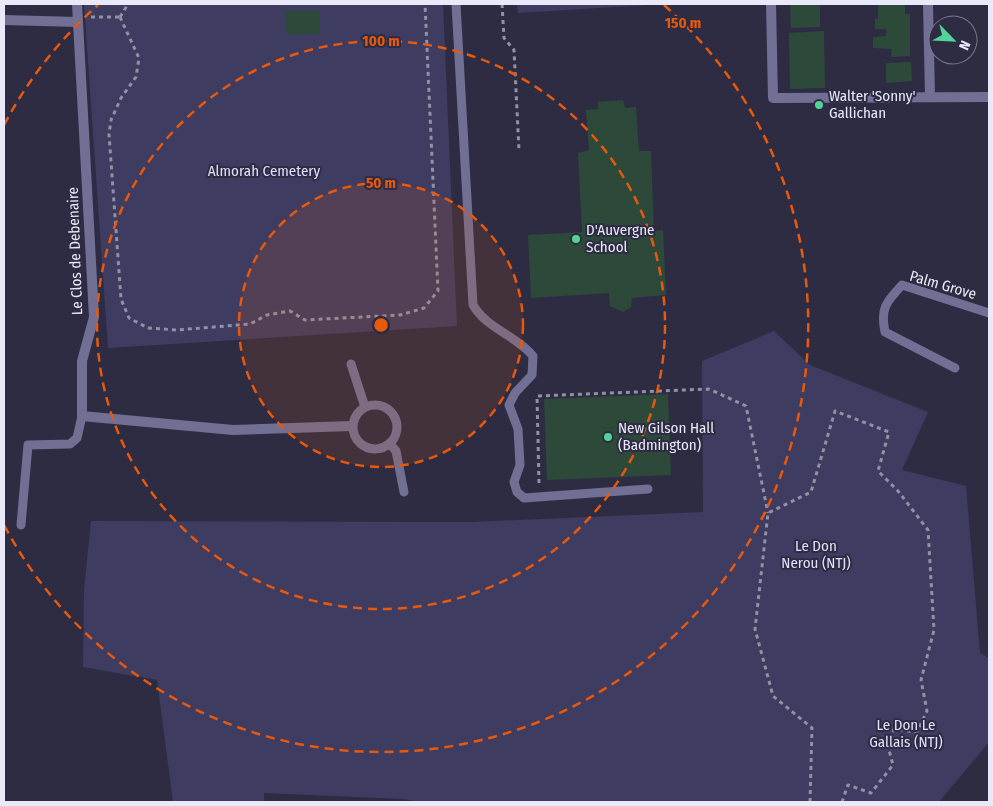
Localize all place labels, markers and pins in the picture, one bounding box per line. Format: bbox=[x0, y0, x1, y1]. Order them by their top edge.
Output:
place label: Walter 'Sonny' Gallichan bbox=[829, 87, 916, 122]
marker: Walter 'Sonny' Gallichan bbox=[813, 99, 825, 111]
place label: D'Auvergne School bbox=[586, 221, 654, 256]
marker: D'Auvergne School bbox=[570, 233, 582, 245]
centre of rings bbox=[372, 316, 390, 334]
place label: New Gilson Hall (Badmington) bbox=[618, 419, 714, 454]
marker: New Gilson Hall (Badmington) bbox=[602, 431, 614, 443]

